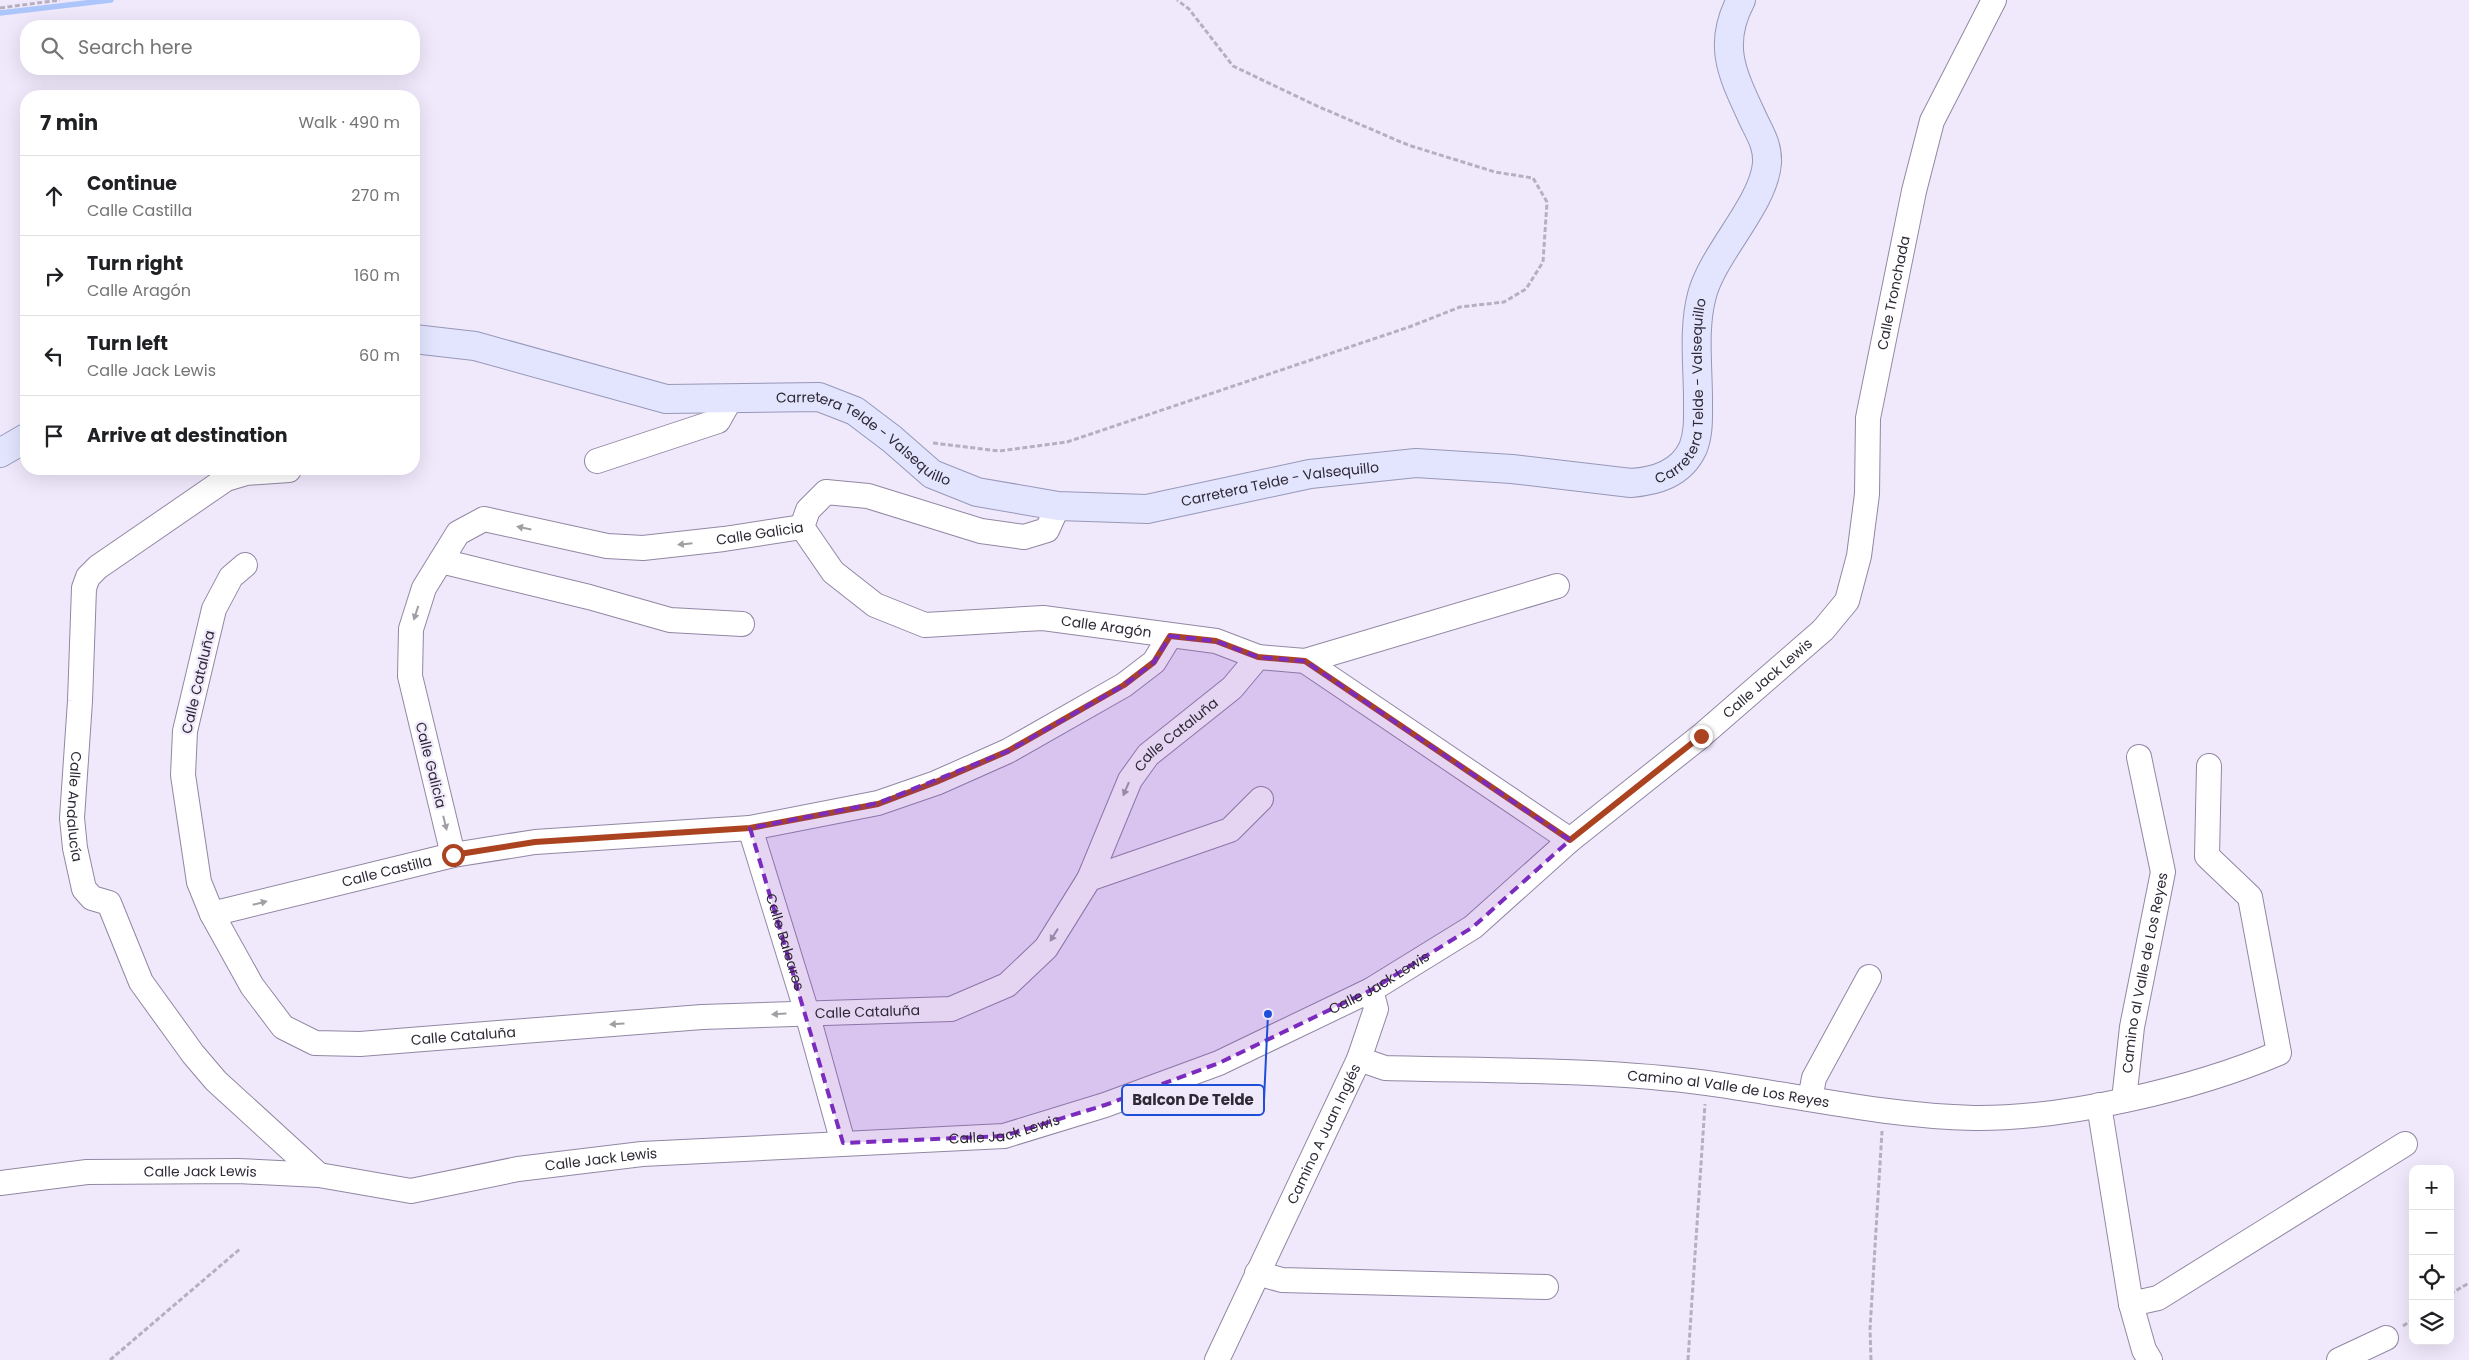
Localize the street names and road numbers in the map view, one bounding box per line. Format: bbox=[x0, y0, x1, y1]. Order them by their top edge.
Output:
street label: Calle Tronchada bbox=[1872, 234, 1915, 352]
street label: Carretera Telde - Valsequillo bbox=[1652, 296, 1711, 488]
street label: Carretera Telde - Valsequillo bbox=[776, 387, 954, 491]
street label: Carretera Telde - Valsequillo bbox=[1179, 457, 1380, 511]
street label: Calle Galicia bbox=[715, 517, 805, 550]
street label: Calle Aragón bbox=[1060, 610, 1153, 642]
street label: Calle Cataluña bbox=[176, 628, 220, 736]
street label: Calle Jack Lewis bbox=[1718, 634, 1817, 723]
street label: Calle Cataluña bbox=[1129, 693, 1222, 776]
street label: Calle Galicia bbox=[411, 720, 451, 810]
street label: Calle Andalucía bbox=[62, 751, 88, 864]
street label: Calle Castilla bbox=[340, 851, 434, 892]
street label: Camino al Valle de Los Reyes bbox=[2117, 871, 2173, 1074]
street label: Calle Baleares bbox=[761, 891, 809, 993]
street label: Calle Jack Lewis bbox=[1325, 946, 1433, 1019]
street label: Calle Cataluña bbox=[814, 1000, 920, 1023]
street label: Calle Cataluña bbox=[410, 1022, 517, 1050]
street label: Camino A Juan Inglés bbox=[1282, 1060, 1365, 1207]
street label: Camino al Valle de Los Reyes bbox=[1627, 1065, 1831, 1112]
street label: Calle Jack Lewis bbox=[948, 1110, 1062, 1149]
street label: Calle Jack Lewis bbox=[544, 1143, 658, 1176]
street label: Calle Jack Lewis bbox=[144, 1161, 257, 1182]

